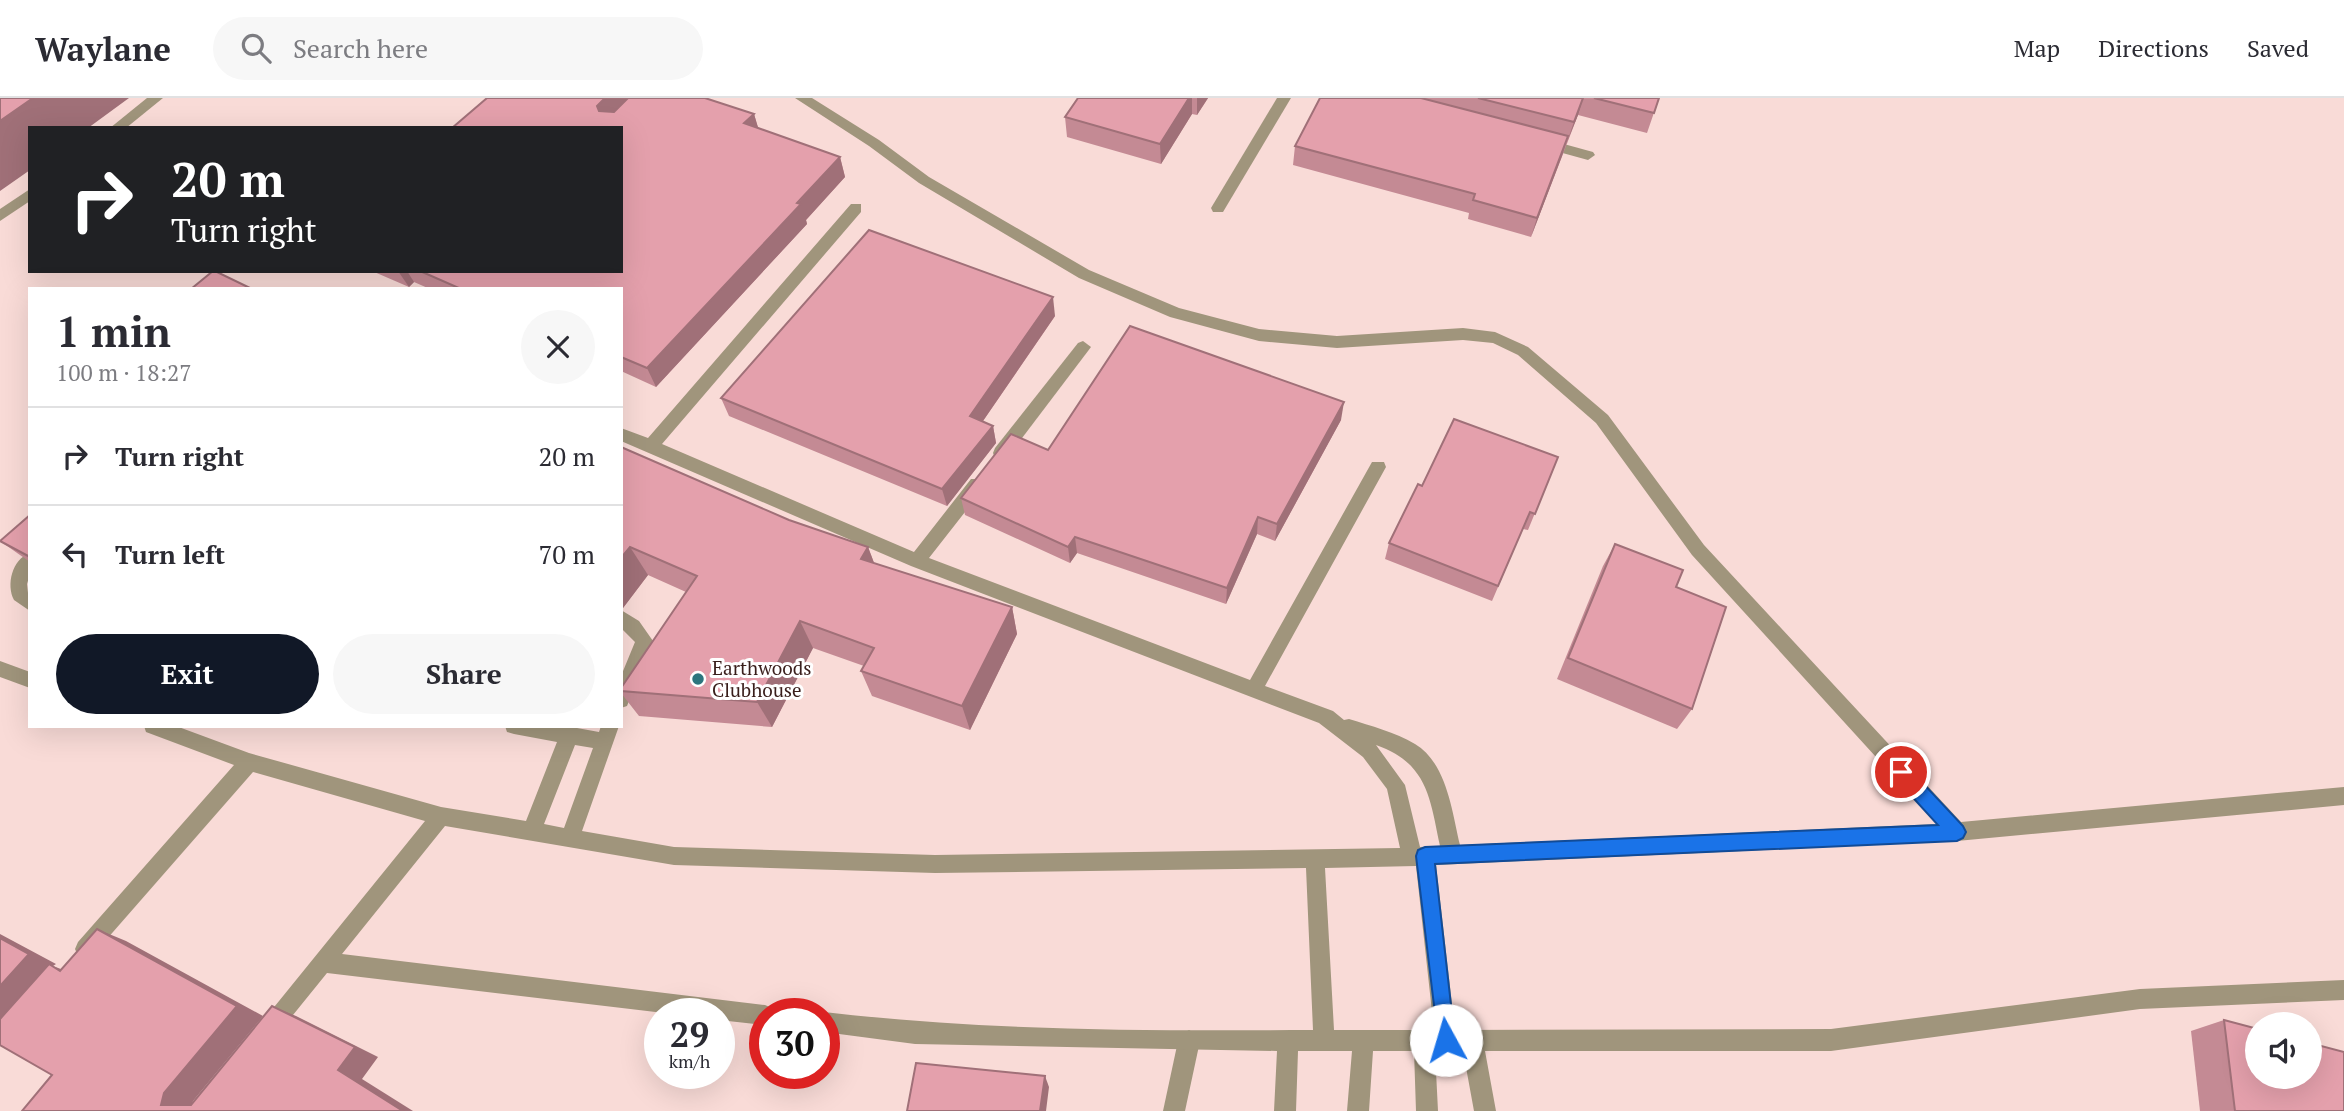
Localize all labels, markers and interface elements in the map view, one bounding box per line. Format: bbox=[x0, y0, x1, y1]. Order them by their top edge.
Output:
search box bbox=[213, 17, 703, 80]
text: Waylane bbox=[35, 27, 171, 70]
icon: search bbox=[237, 29, 275, 67]
text: Search here bbox=[293, 31, 428, 65]
text: Map bbox=[2014, 32, 2060, 64]
text: Directions bbox=[2098, 32, 2209, 64]
text: Saved bbox=[2247, 32, 2309, 64]
text: 20 m bbox=[171, 146, 285, 211]
icon: right bbox=[56, 154, 147, 245]
text: Turn right bbox=[171, 209, 317, 251]
text: 1 min bbox=[56, 303, 171, 359]
button: close bbox=[521, 310, 595, 384]
text: 100 m · 18:27 bbox=[56, 357, 191, 388]
icon: right bbox=[56, 437, 94, 475]
text: Turn right bbox=[115, 439, 244, 473]
text: 20 m bbox=[539, 439, 595, 473]
icon: left bbox=[56, 535, 94, 573]
text: Turn left bbox=[115, 537, 225, 571]
text: 70 m bbox=[539, 537, 595, 571]
button: Exit bbox=[56, 634, 319, 714]
button: Share bbox=[333, 634, 595, 714]
place label: Earthwoods Clubhouse bbox=[712, 655, 812, 702]
marker: Earthwoods Clubhouse bbox=[690, 671, 706, 687]
pin bbox=[1871, 742, 1931, 802]
icon: arrive bbox=[1882, 753, 1920, 791]
speed limit sign: 30 bbox=[749, 998, 840, 1089]
position arrow bbox=[1409, 1003, 1483, 1077]
text: 29 bbox=[670, 1011, 709, 1057]
map controls bbox=[2245, 1012, 2322, 1089]
button: sound bbox=[2245, 1012, 2322, 1089]
text: km/h bbox=[669, 1049, 710, 1073]

